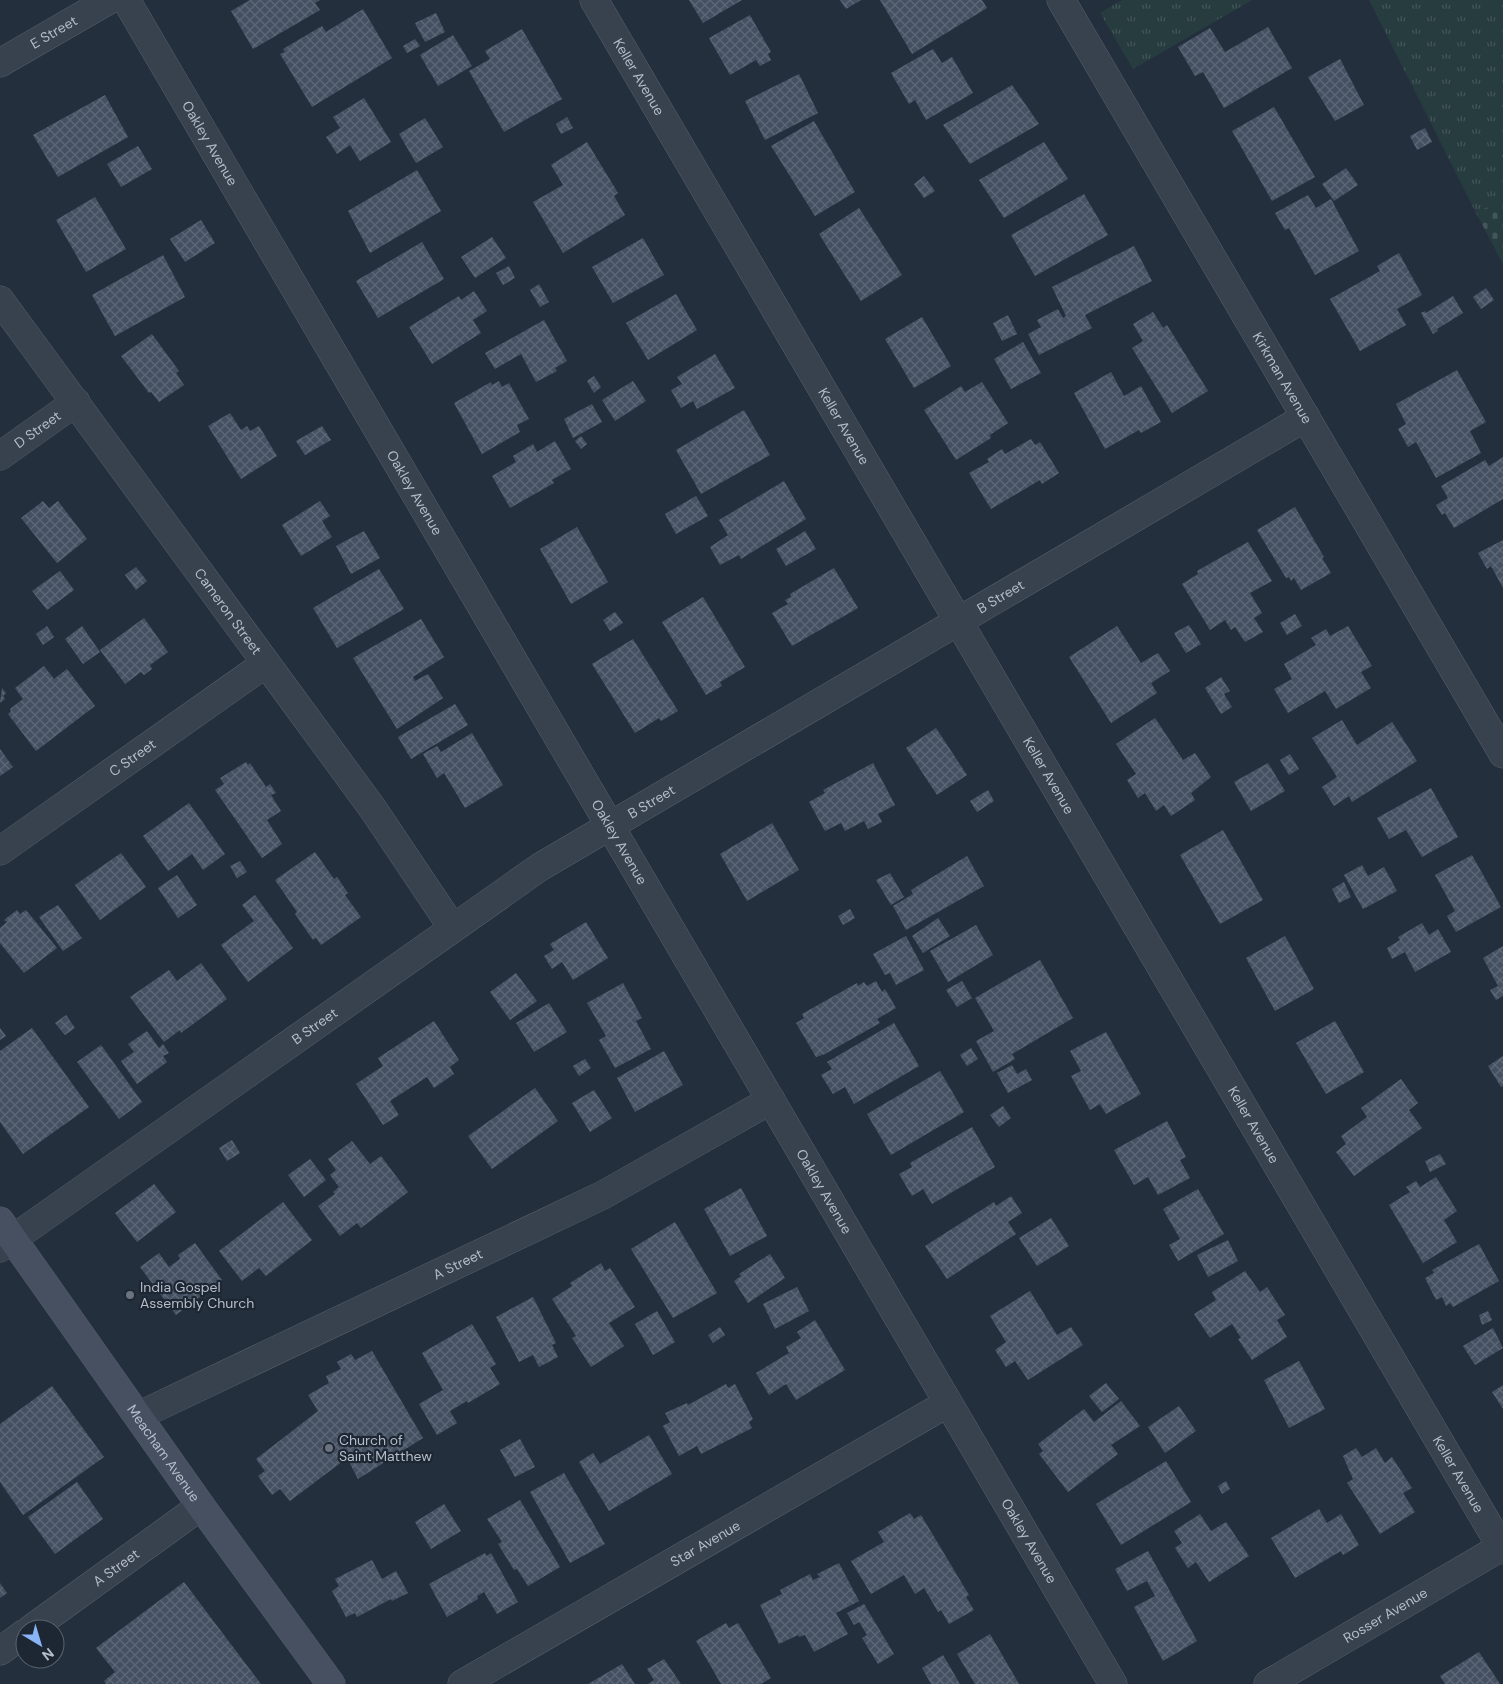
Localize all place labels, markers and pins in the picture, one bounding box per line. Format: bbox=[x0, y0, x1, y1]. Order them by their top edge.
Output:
place label: India Gospel Assembly Church bbox=[140, 1278, 254, 1312]
marker: India Gospel Assembly Church bbox=[124, 1289, 136, 1301]
place label: Church of Saint Matthew bbox=[339, 1431, 432, 1465]
marker: Church of Saint Matthew bbox=[323, 1442, 335, 1454]

